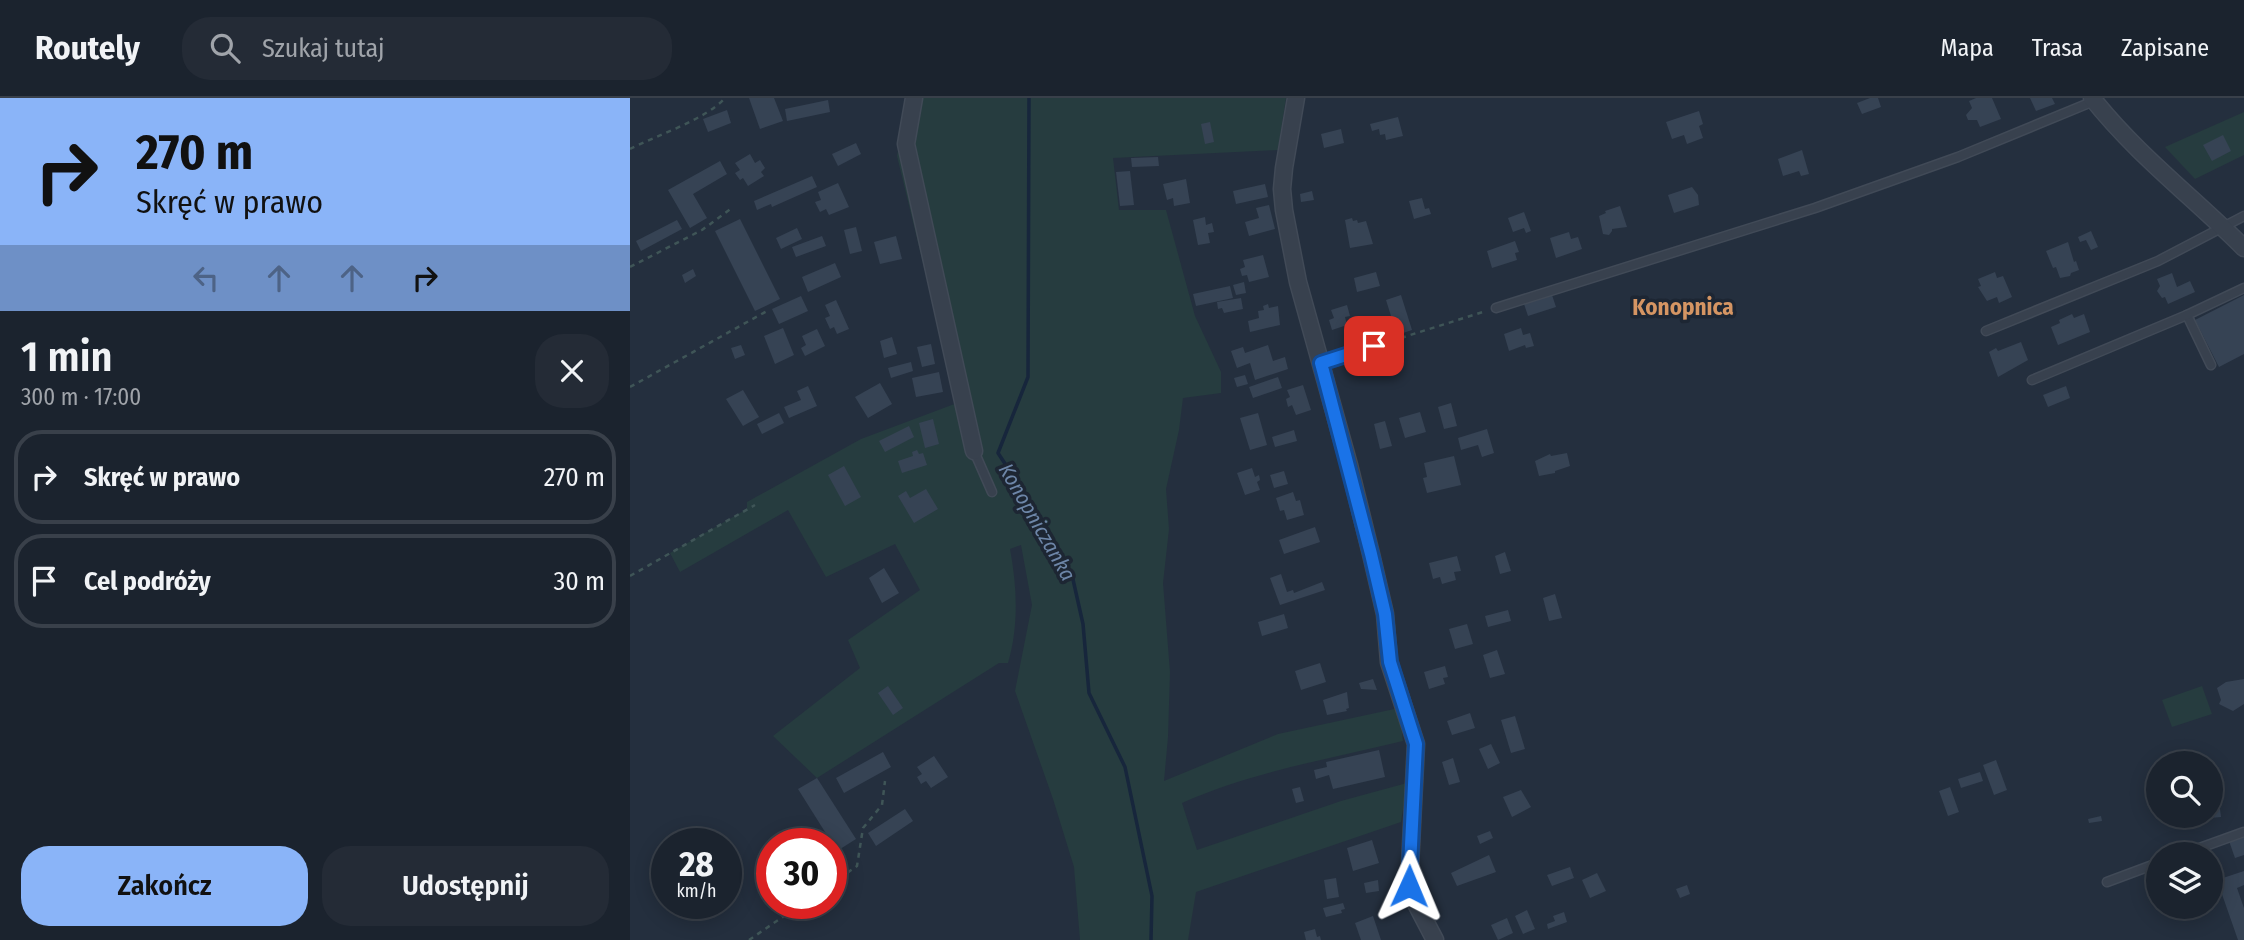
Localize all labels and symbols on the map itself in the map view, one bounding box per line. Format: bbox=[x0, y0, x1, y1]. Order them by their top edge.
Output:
district label: Konopnica bbox=[1632, 293, 1734, 321]
pin bbox=[1344, 316, 1404, 376]
water label: Konopniczanka bbox=[993, 459, 1081, 585]
speed limit sign: 30 bbox=[756, 828, 847, 919]
position arrow bbox=[1372, 849, 1446, 923]

